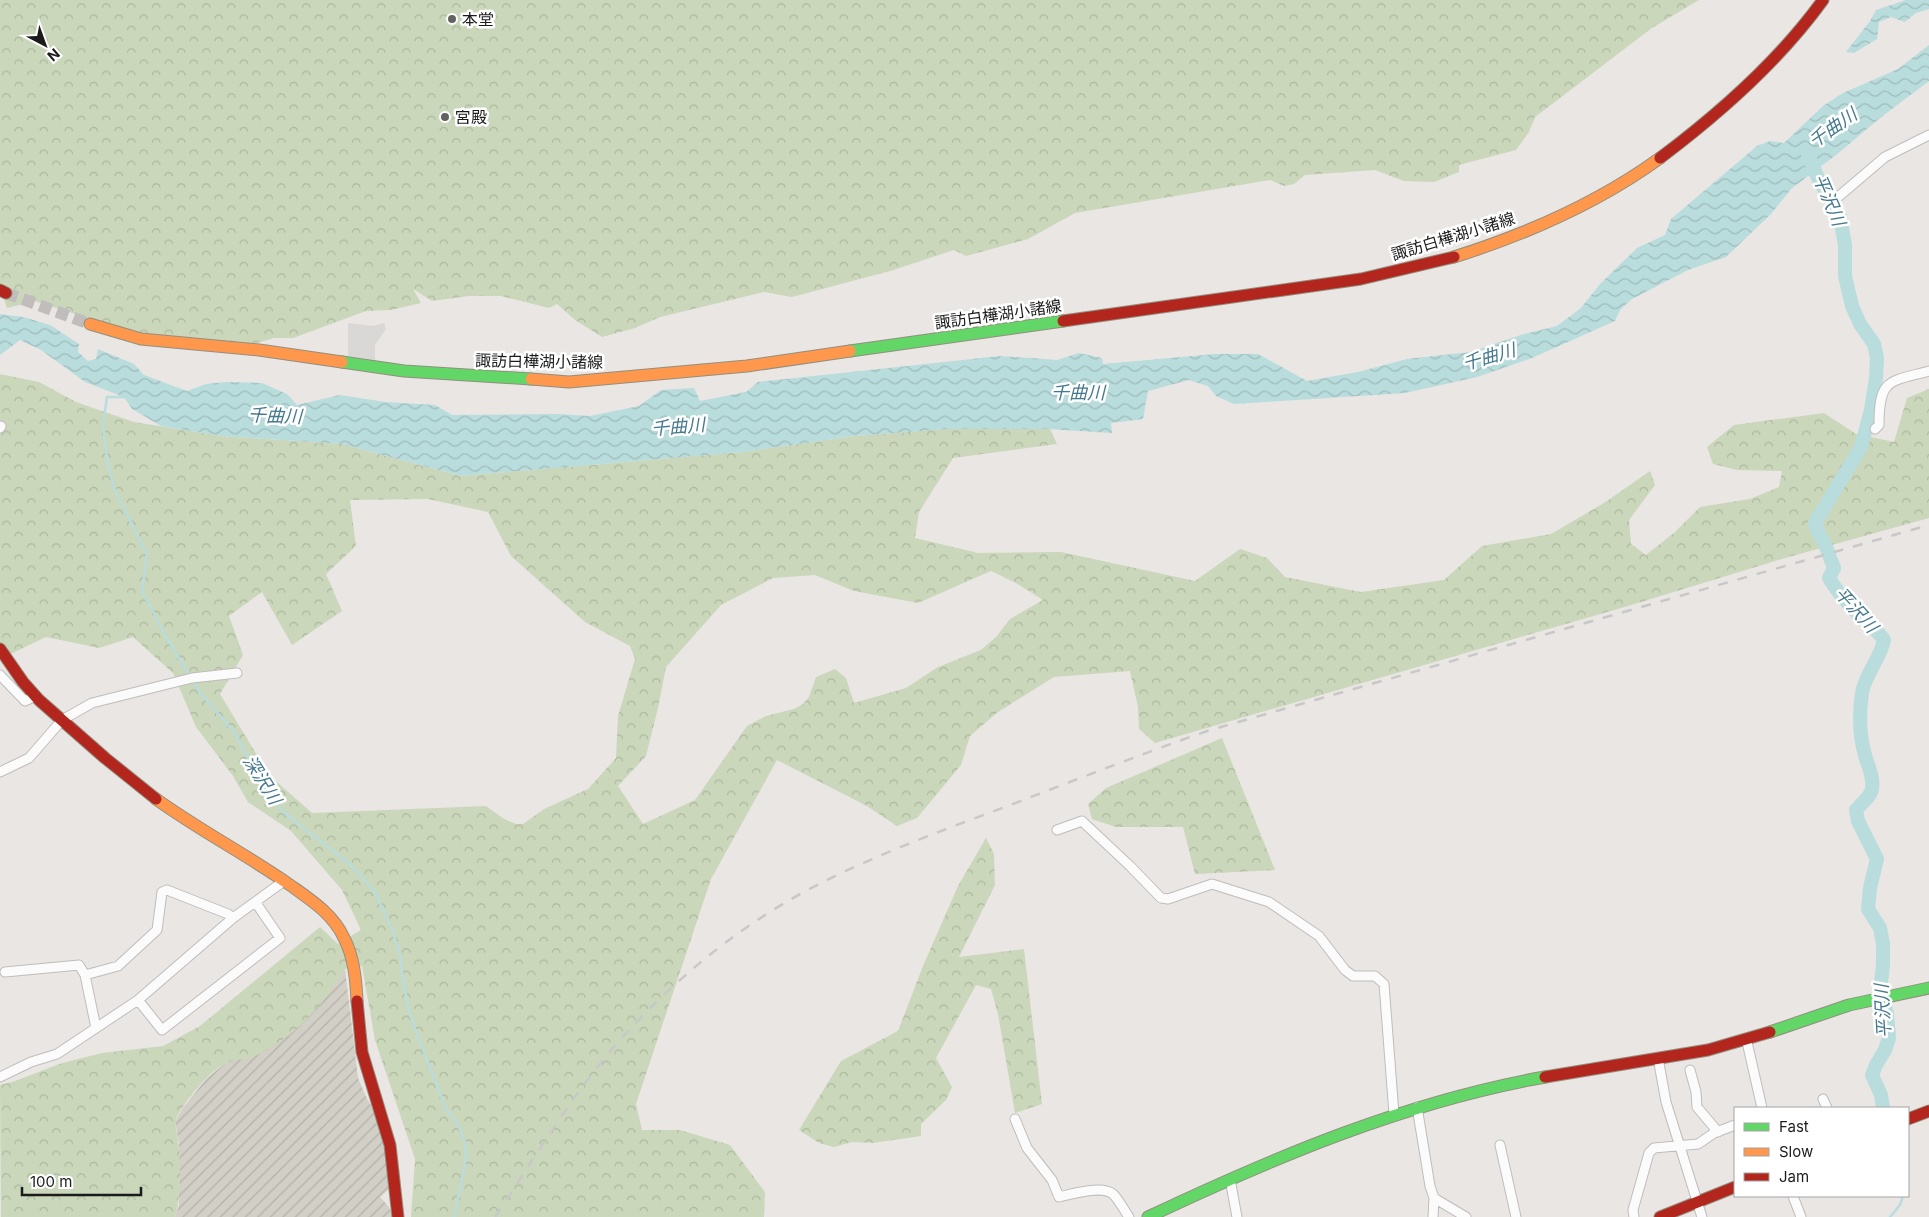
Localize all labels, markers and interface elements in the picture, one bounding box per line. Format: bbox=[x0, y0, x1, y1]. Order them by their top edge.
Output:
place label: 本堂 bbox=[462, 9, 494, 29]
marker: 本堂 bbox=[446, 13, 458, 25]
north arrow bbox=[20, 20, 70, 70]
text: N bbox=[44, 45, 63, 65]
water label: 千曲川 bbox=[1805, 102, 1862, 152]
place label: 宮殿 bbox=[455, 107, 487, 127]
marker: 宮殿 bbox=[439, 111, 451, 123]
water label: 平沢川 bbox=[1809, 171, 1850, 231]
street label: 諏訪白樺湖小諸線 bbox=[1389, 208, 1517, 264]
street label: 諏訪白樺湖小諸線 bbox=[933, 295, 1063, 333]
water label: 千曲川 bbox=[1460, 338, 1520, 374]
street label: 諏訪白樺湖小諸線 bbox=[475, 350, 603, 372]
water label: 千曲川 bbox=[1051, 382, 1107, 403]
water label: 千曲川 bbox=[248, 404, 304, 427]
water label: 千曲川 bbox=[650, 414, 708, 439]
water label: 平沢川 bbox=[1831, 583, 1884, 638]
water label: 深沢川 bbox=[239, 751, 287, 810]
water label: 平沢川 bbox=[1870, 982, 1894, 1039]
legend bbox=[1734, 1107, 1909, 1197]
text: Fast bbox=[1779, 1117, 1809, 1136]
text: Slow bbox=[1779, 1142, 1813, 1161]
scale bar bbox=[22, 1164, 141, 1196]
text: Jam bbox=[1779, 1167, 1809, 1186]
text: 100 m bbox=[30, 1172, 72, 1191]

